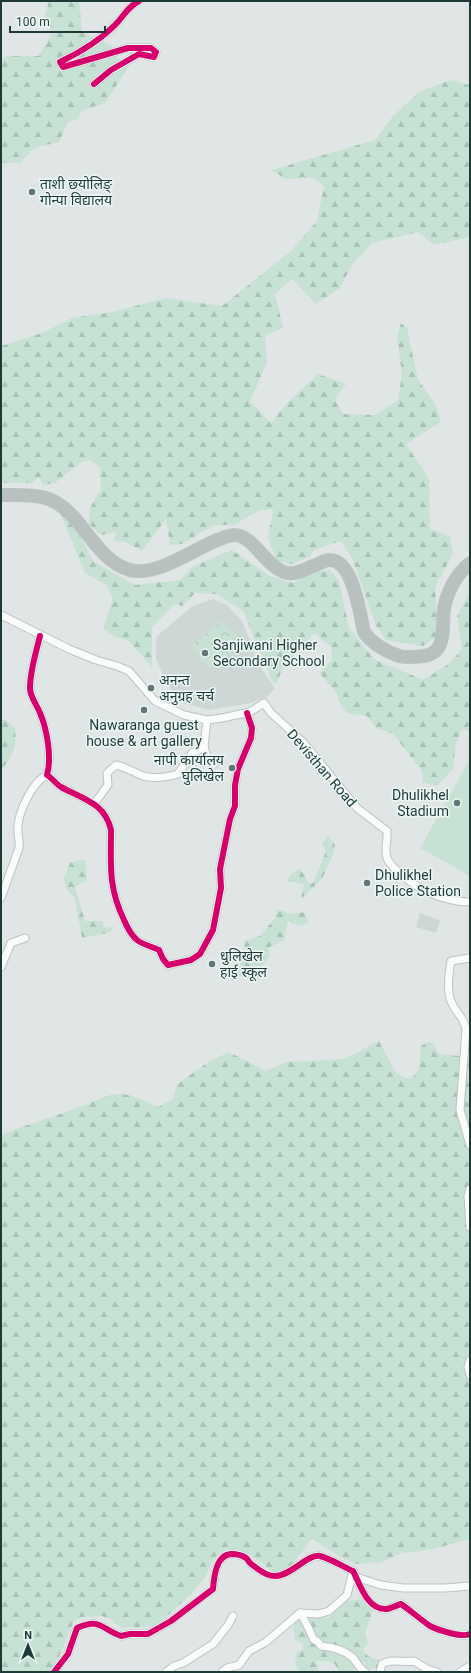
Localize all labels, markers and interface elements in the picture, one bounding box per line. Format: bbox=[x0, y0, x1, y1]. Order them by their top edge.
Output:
scale bar bbox=[10, 8, 105, 34]
text: 100 m bbox=[16, 15, 50, 29]
place label: ताशी छ्‍योलिङ् गोन्पा विद्यालय bbox=[40, 176, 113, 208]
marker: ताशी छ्‍योलिङ् गोन्पा विद्यालय bbox=[27, 187, 37, 197]
place label: Sanjiwani Higher Secondary School bbox=[213, 637, 325, 669]
marker: Sanjiwani Higher Secondary School bbox=[200, 648, 210, 658]
place label: अनन्त अनुग्रह चर्च bbox=[159, 672, 215, 706]
marker: अनन्त अनुग्रह चर्च bbox=[146, 683, 156, 693]
marker: Nawaranga guest house & art gallery bbox=[139, 705, 149, 715]
place label: Nawaranga guest house & art gallery bbox=[86, 717, 202, 749]
street label: Devisthan Road bbox=[284, 726, 360, 810]
place label: नापी कार्यालय घुलिखेल bbox=[154, 752, 225, 786]
marker: नापी कार्यालय घुलिखेल bbox=[227, 763, 237, 773]
place label: Dhulikhel Stadium bbox=[392, 787, 449, 819]
marker: Dhulikhel Stadium bbox=[452, 798, 462, 808]
place label: Dhulikhel Police Station bbox=[375, 867, 461, 899]
marker: Dhulikhel Police Station bbox=[362, 878, 372, 888]
place label: धुलिखेल हाई स्कूल bbox=[220, 947, 268, 982]
marker: धुलिखेल हाई स्कूल bbox=[207, 959, 217, 969]
north arrow bbox=[8, 1625, 48, 1665]
text: N bbox=[24, 1629, 32, 1642]

